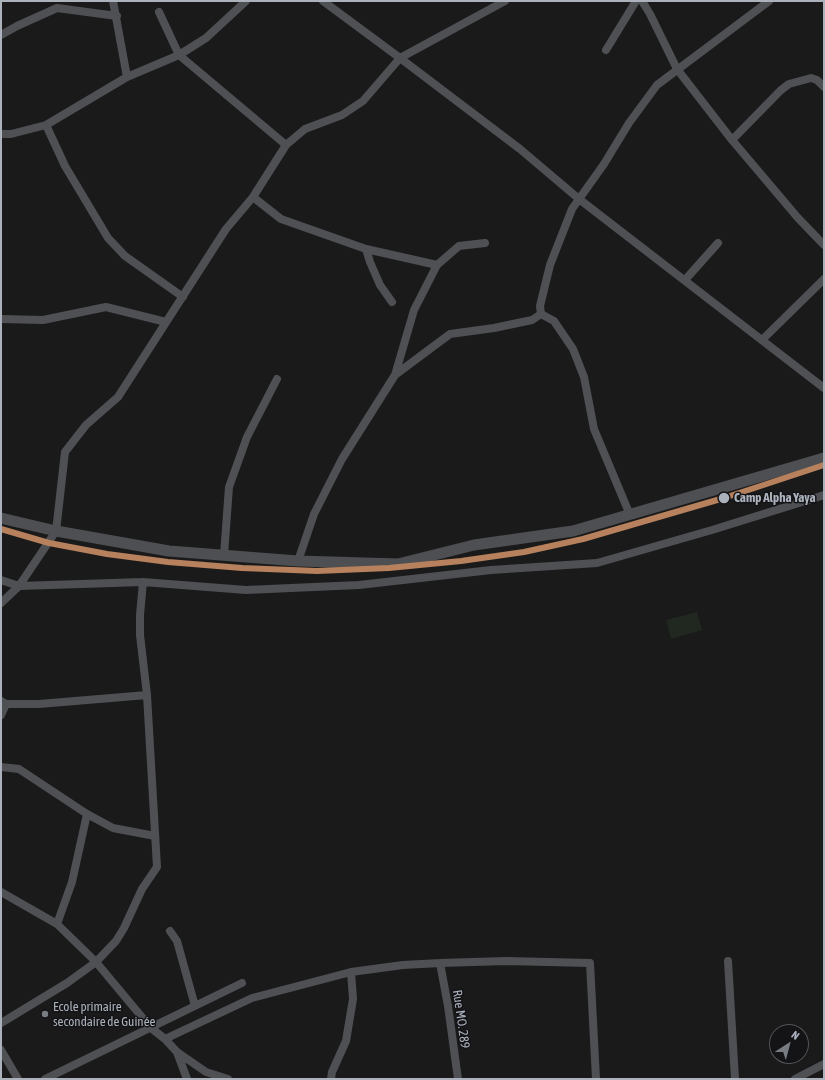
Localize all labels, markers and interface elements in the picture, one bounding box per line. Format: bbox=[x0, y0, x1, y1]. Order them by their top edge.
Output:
place label: Camp Alpha Yaya bbox=[734, 490, 816, 506]
marker: Camp Alpha Yaya bbox=[717, 491, 731, 505]
street label: Rue MO. 289 bbox=[449, 989, 473, 1049]
place label: Ecole primaire secondaire de Guinée bbox=[53, 999, 155, 1030]
marker: Ecole primaire secondaire de Guinée bbox=[40, 1009, 50, 1019]
north arrow bbox=[769, 1024, 809, 1064]
text: N bbox=[789, 1028, 802, 1042]

